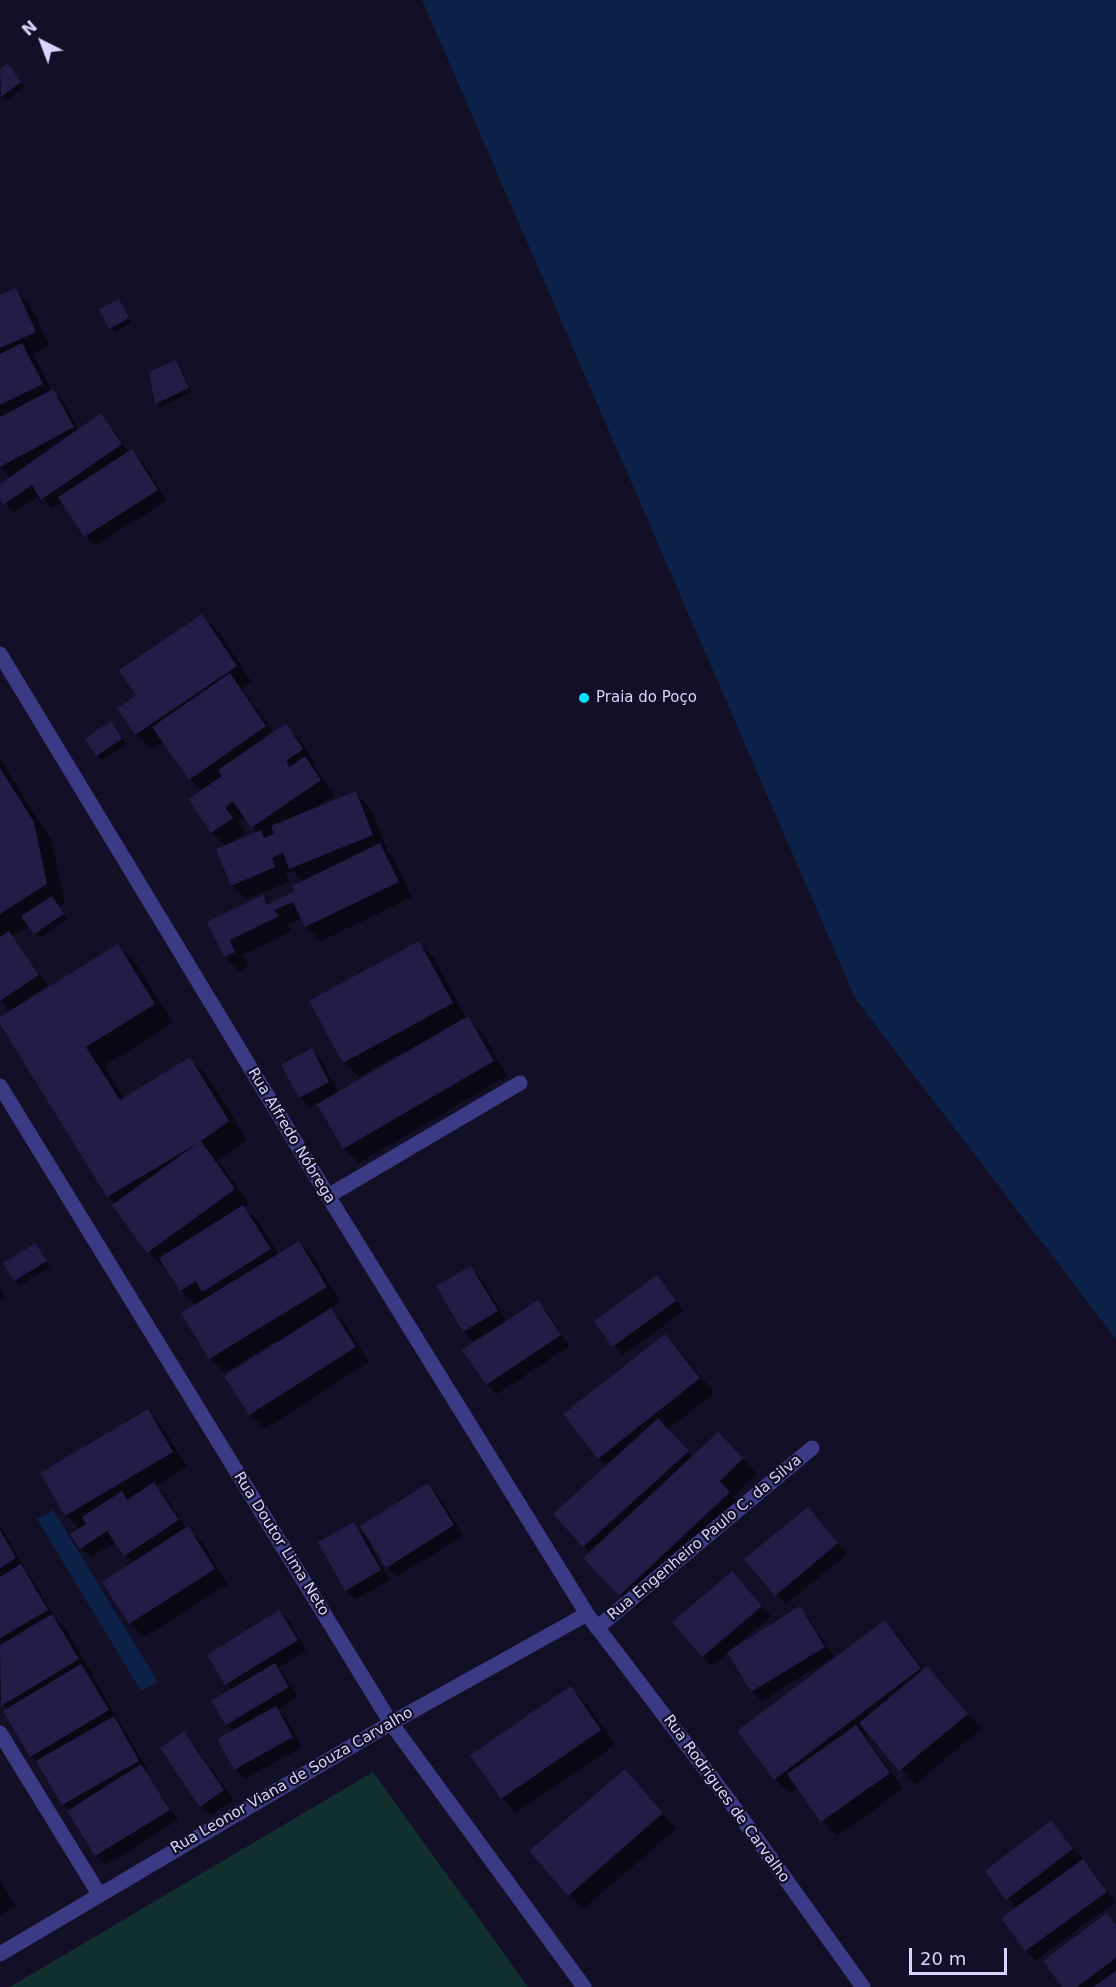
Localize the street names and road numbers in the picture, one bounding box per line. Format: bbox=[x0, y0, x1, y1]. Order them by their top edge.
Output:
street label: Rua Alfredo Nóbrega bbox=[243, 1065, 339, 1207]
street label: Rua Engenheiro Paulo C. da Silva bbox=[604, 1451, 806, 1625]
street label: Rua Doutor Lima Neto bbox=[229, 1469, 333, 1619]
street label: Rua Leonor Viana de Souza Carvalho bbox=[168, 1704, 416, 1858]
street label: Rua Rodrigues de Carvalho bbox=[659, 1712, 793, 1886]

